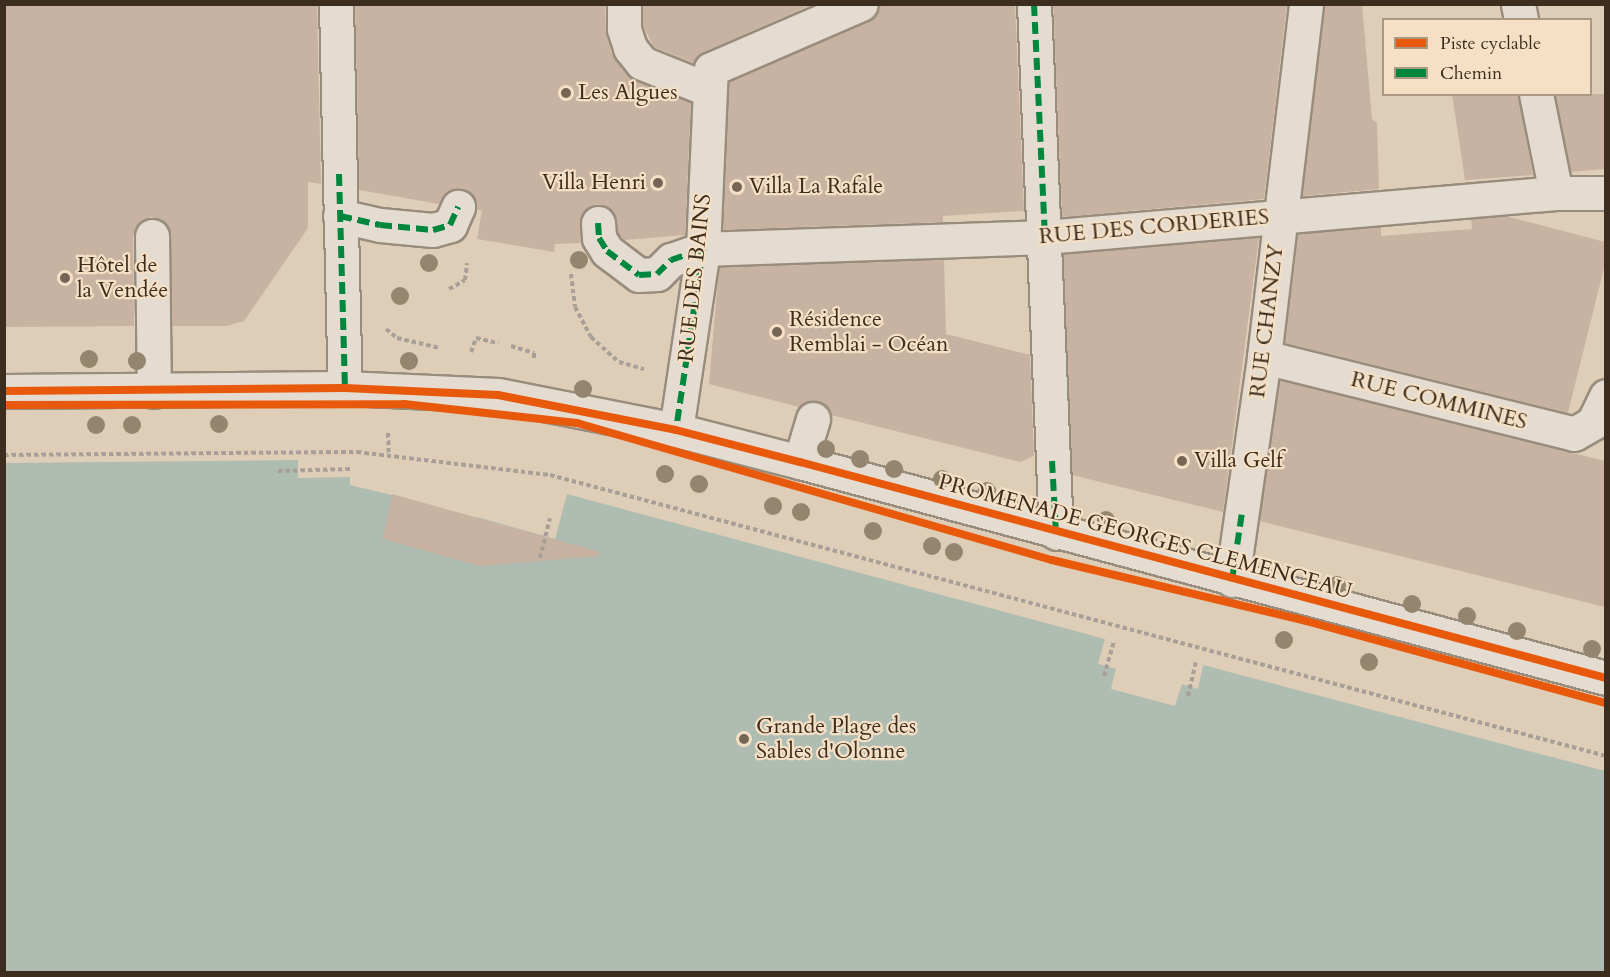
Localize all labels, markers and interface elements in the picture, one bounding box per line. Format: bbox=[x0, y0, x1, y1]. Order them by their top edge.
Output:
legend bbox=[1382, 18, 1592, 96]
text: Piste cyclable bbox=[1440, 31, 1541, 56]
text: Chemin bbox=[1440, 61, 1502, 86]
place label: Les Algues bbox=[578, 80, 678, 106]
marker: Les Algues bbox=[559, 86, 573, 100]
place label: Villa Henri bbox=[542, 170, 646, 196]
place label: Villa La Rafale bbox=[749, 174, 883, 200]
marker: Villa Henri bbox=[651, 176, 665, 190]
marker: Villa La Rafale bbox=[730, 180, 744, 194]
street label: RUE DES BAINS bbox=[673, 193, 717, 363]
street label: RUE DES CORDERIES bbox=[1038, 204, 1270, 250]
street label: RUE CHANZY bbox=[1244, 243, 1290, 399]
place label: Hôtel de la Vendée bbox=[77, 252, 168, 304]
marker: Hôtel de la Vendée bbox=[58, 271, 72, 285]
place label: Résidence Remblai - Océan bbox=[789, 306, 949, 358]
marker: Résidence Remblai - Océan bbox=[770, 325, 784, 339]
street label: RUE COMMINES bbox=[1348, 366, 1530, 436]
place label: Villa Gelf bbox=[1194, 448, 1283, 474]
marker: Villa Gelf bbox=[1175, 454, 1189, 468]
street label: PROMENADE GEORGES CLEMENCEAU bbox=[935, 469, 1355, 605]
place label: Grande Plage des Sables d'Olonne bbox=[756, 713, 916, 764]
marker: Grande Plage des Sables d'Olonne bbox=[737, 732, 751, 746]

